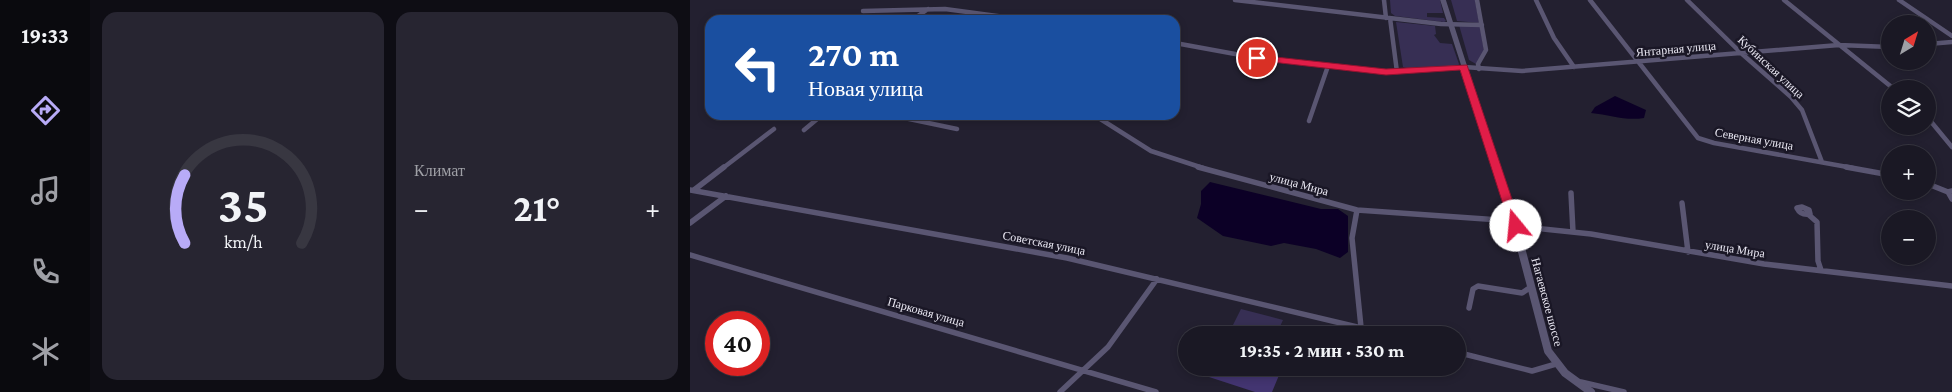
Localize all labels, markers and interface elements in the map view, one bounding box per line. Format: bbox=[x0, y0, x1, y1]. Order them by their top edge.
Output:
north arrow bbox=[1881, 15, 1936, 70]
map controls bbox=[1881, 15, 1936, 265]
text: 19:33 bbox=[21, 23, 69, 48]
street label: Кубинская улица bbox=[1735, 33, 1808, 102]
icon: left bbox=[725, 35, 790, 100]
text: 270 m bbox=[808, 35, 899, 74]
pin bbox=[1236, 37, 1278, 79]
street label: Янтарная улица bbox=[1635, 38, 1717, 59]
icon: arrive bbox=[1243, 44, 1271, 72]
text: Новая улица bbox=[808, 76, 923, 101]
button: layers bbox=[1881, 80, 1936, 135]
icon: directions bbox=[28, 93, 63, 128]
street label: Северная улица bbox=[1714, 125, 1795, 153]
button: + bbox=[1881, 145, 1936, 200]
text: Климат bbox=[414, 162, 465, 179]
street label: улица Мира bbox=[1268, 169, 1331, 199]
icon: music bbox=[28, 173, 63, 208]
text: 35 bbox=[218, 175, 268, 233]
text: 21° bbox=[513, 187, 561, 229]
text: − bbox=[414, 193, 429, 224]
text: + bbox=[645, 193, 660, 224]
position arrow bbox=[1489, 199, 1541, 251]
button: − bbox=[1881, 210, 1936, 265]
street label: Советская улица bbox=[1001, 228, 1087, 258]
text: km/h bbox=[224, 232, 263, 252]
street label: улица Мира bbox=[1704, 237, 1767, 261]
icon: phone bbox=[28, 254, 63, 289]
street label: Нагаевское шоссе bbox=[1528, 256, 1566, 348]
street label: Парковая улица bbox=[886, 294, 967, 330]
speed limit sign: 40 bbox=[705, 311, 770, 376]
icon: climate bbox=[28, 334, 63, 369]
text: 19:35 · 2 мин · 530 m bbox=[1240, 340, 1404, 361]

